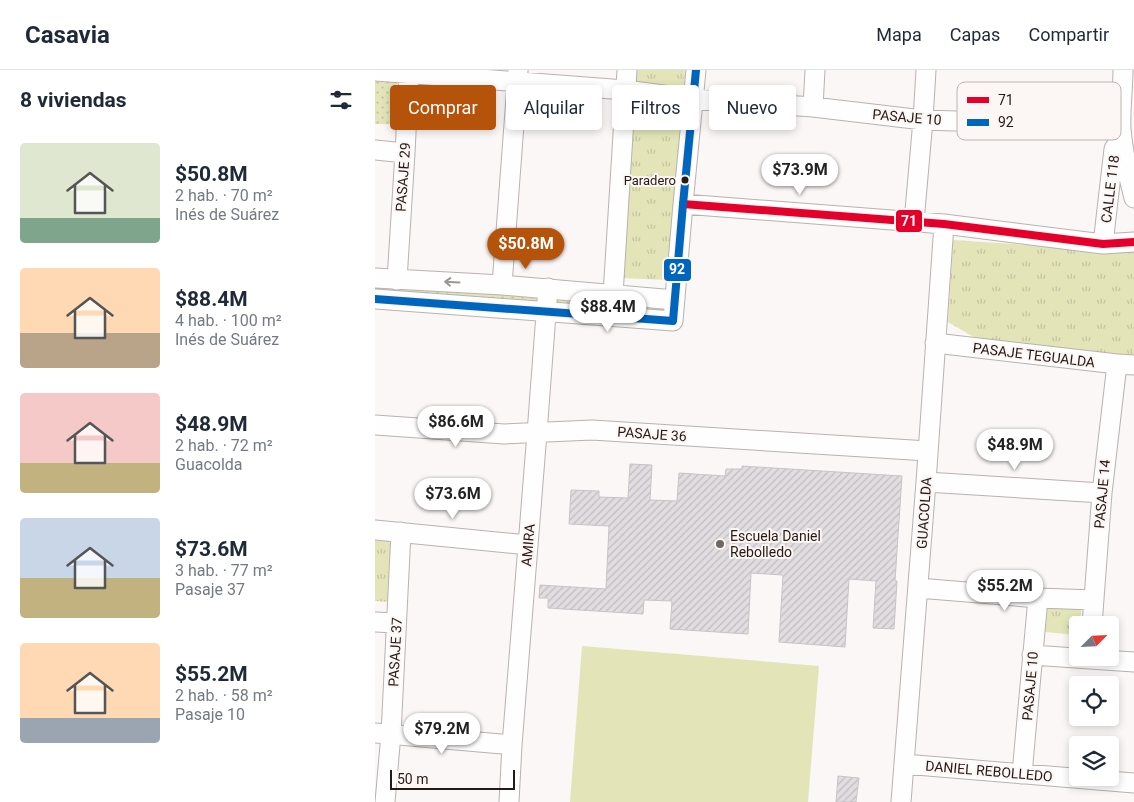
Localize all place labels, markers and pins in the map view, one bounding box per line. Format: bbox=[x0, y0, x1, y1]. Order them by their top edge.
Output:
pin: $73.9M bbox=[759, 154, 841, 196]
place label: Paradero bbox=[624, 173, 676, 188]
marker: Paradero bbox=[680, 175, 690, 185]
pin: $50.8M bbox=[485, 228, 567, 270]
pin: $88.4M bbox=[567, 290, 649, 333]
pin: $86.6M bbox=[415, 406, 497, 448]
pin: $48.9M bbox=[974, 428, 1056, 471]
pin: $73.6M bbox=[412, 478, 494, 520]
place label: Escuela Daniel Rebolledo bbox=[730, 528, 821, 560]
marker: Escuela Daniel Rebolledo bbox=[714, 538, 726, 550]
pin: $55.2M bbox=[964, 570, 1046, 612]
pin: $79.2M bbox=[401, 712, 483, 755]

